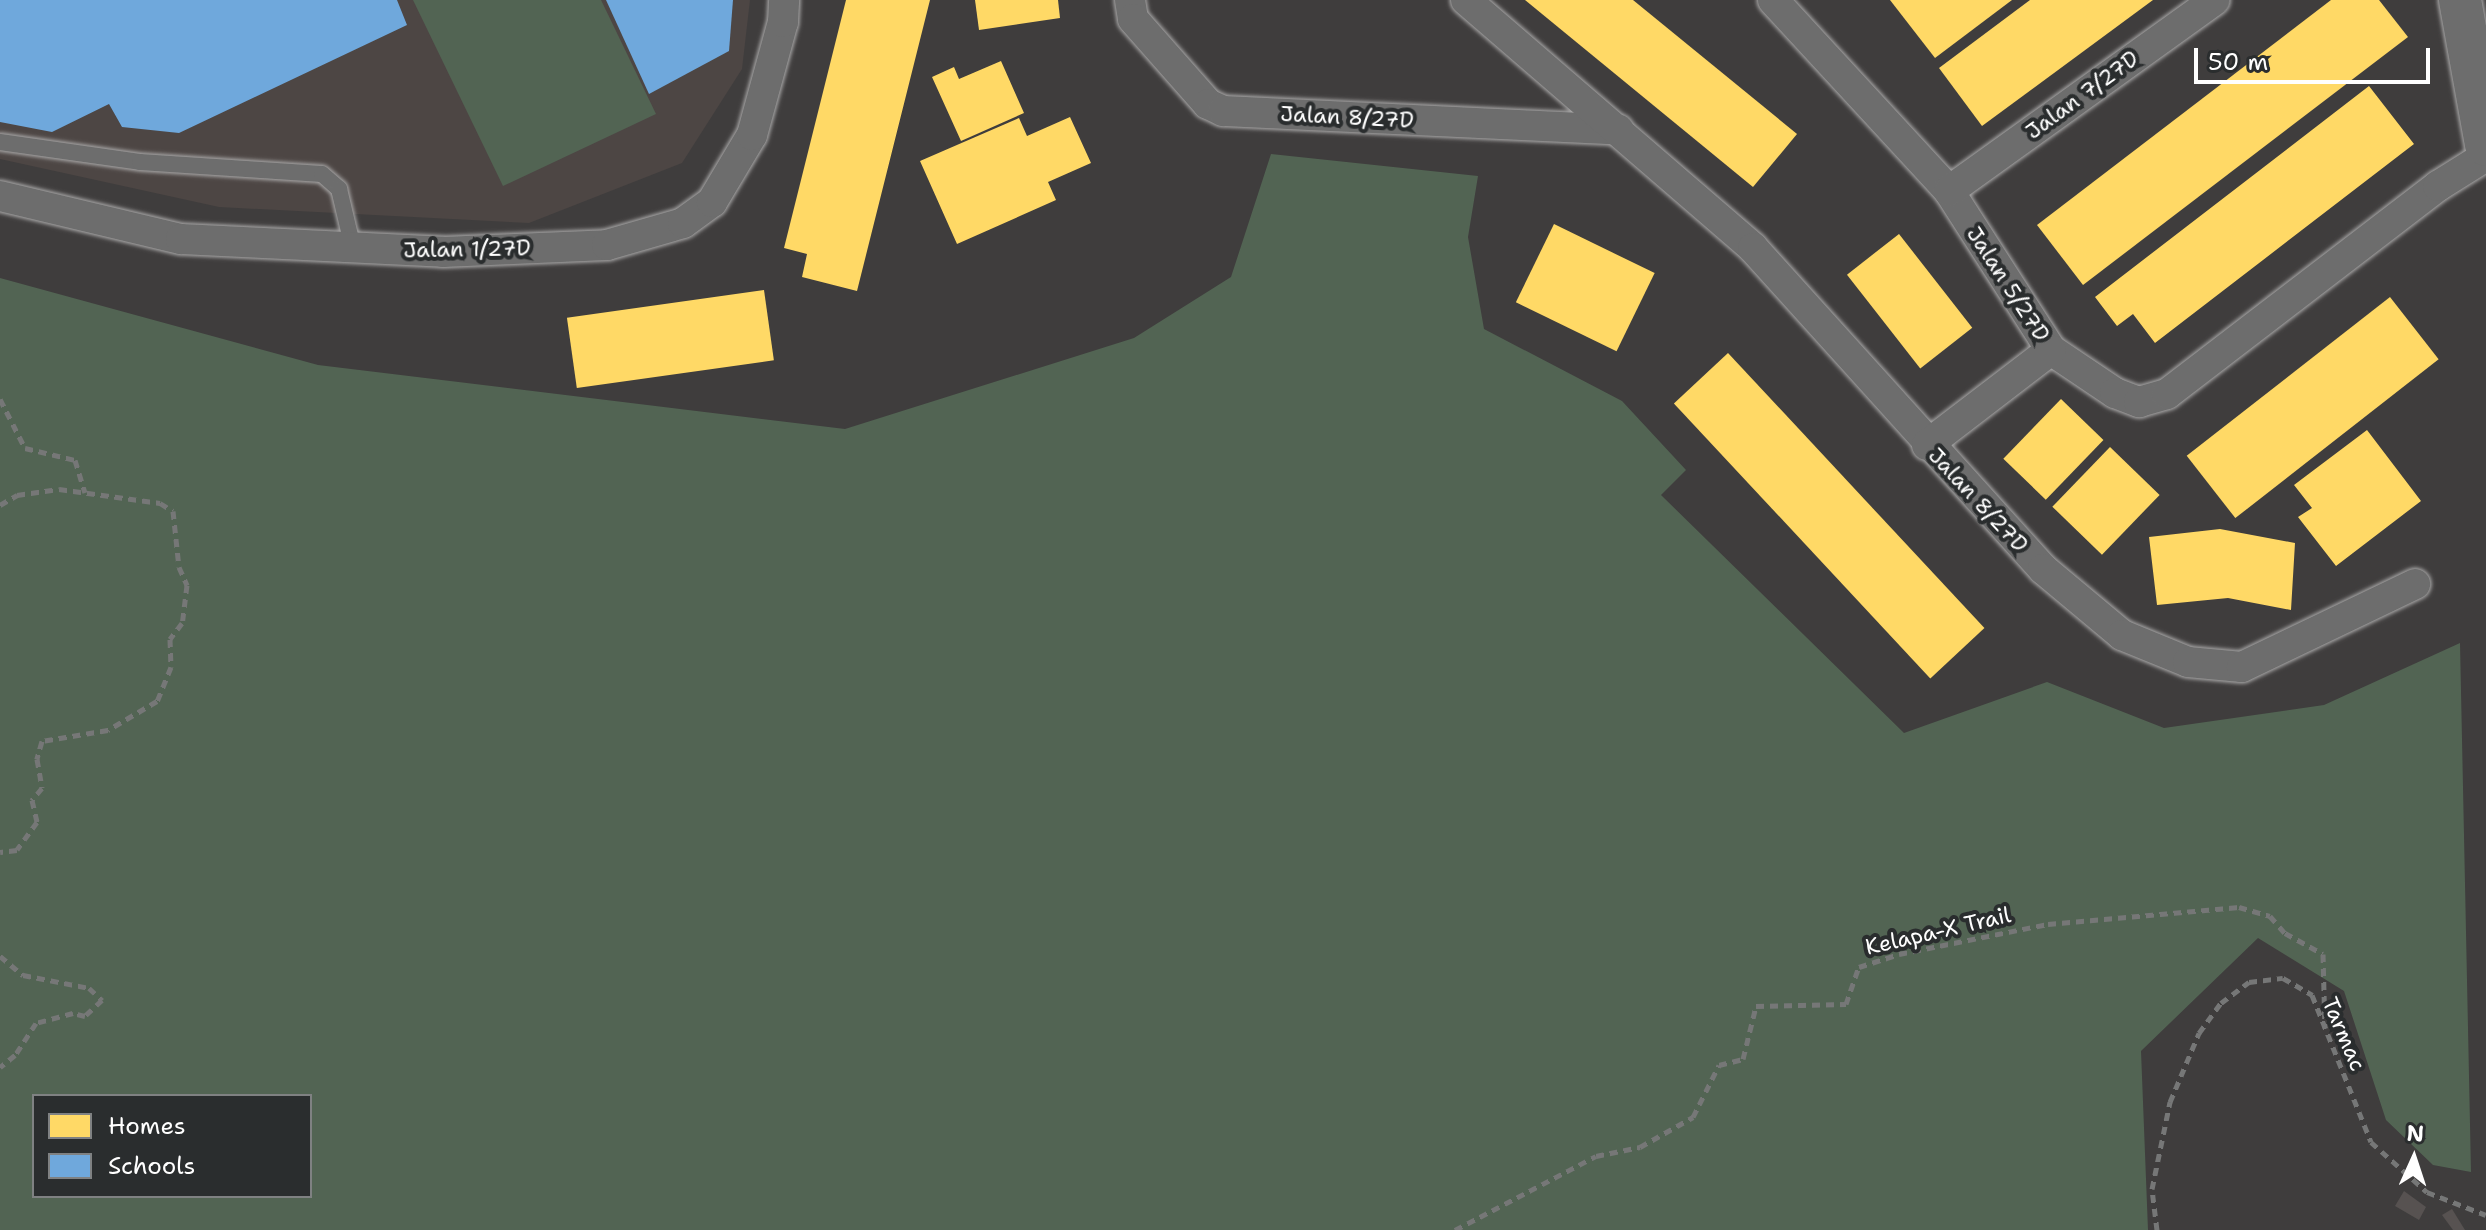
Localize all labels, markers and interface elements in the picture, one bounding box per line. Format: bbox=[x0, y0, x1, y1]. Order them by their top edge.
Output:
scale bar bbox=[2198, 32, 2434, 82]
street label: Jalan 7/27D bbox=[2020, 45, 2144, 145]
text: 50 m bbox=[2208, 46, 2268, 78]
street label: Jalan 8/27D bbox=[1280, 100, 1414, 134]
street label: Jalan 5/27D bbox=[1961, 221, 2055, 347]
street label: Jalan 1/27D bbox=[403, 235, 531, 263]
street label: Jalan 8/27D bbox=[1923, 442, 2033, 558]
street label: Kelapa-X Trail bbox=[1863, 901, 2013, 961]
street label: Tarmac bbox=[2317, 993, 2371, 1075]
legend bbox=[32, 1094, 312, 1198]
text: Homes bbox=[108, 1110, 186, 1142]
north arrow bbox=[2374, 1118, 2454, 1198]
text: N bbox=[2406, 1119, 2425, 1148]
text: Schools bbox=[108, 1150, 195, 1182]

